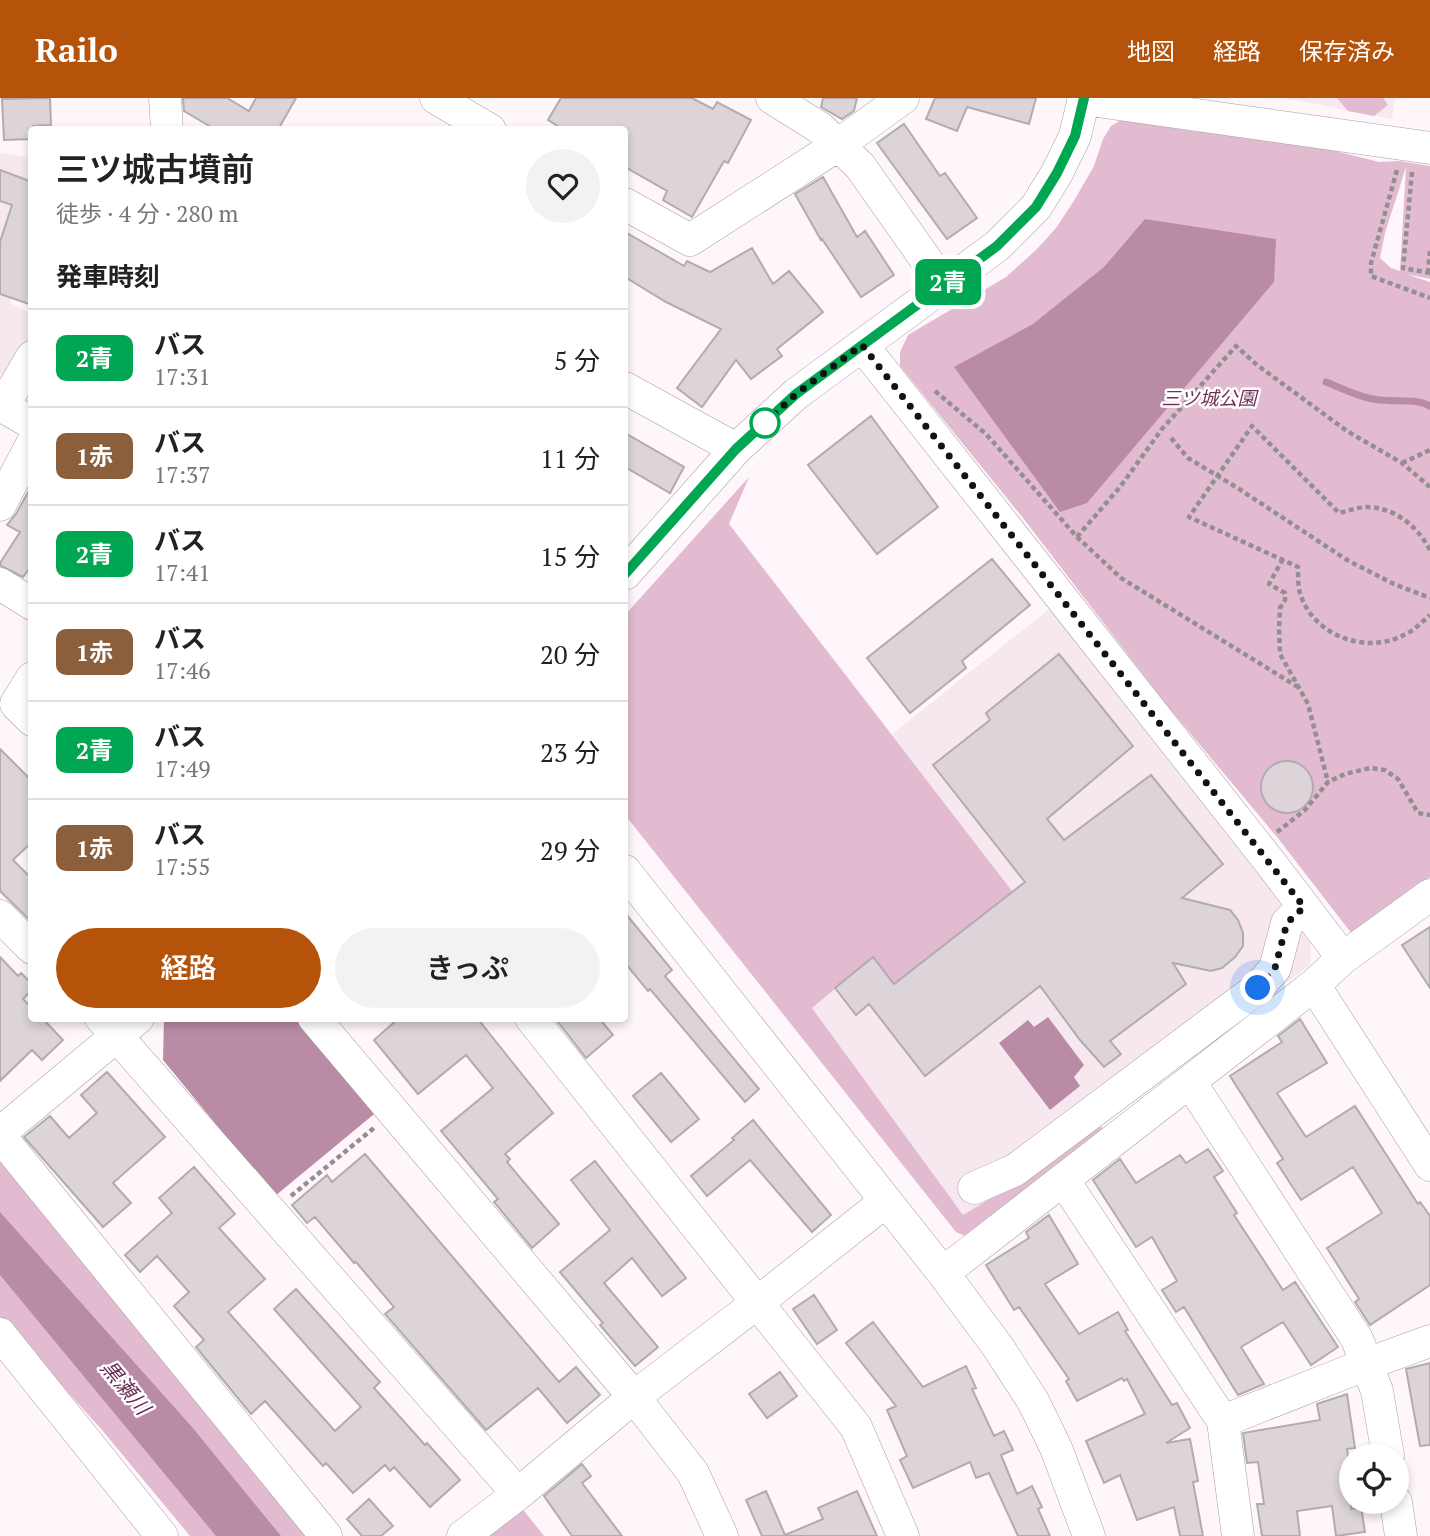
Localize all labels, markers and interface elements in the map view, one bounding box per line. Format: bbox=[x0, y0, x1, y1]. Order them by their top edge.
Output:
text: Railo bbox=[35, 28, 118, 71]
text: 地図 bbox=[1127, 35, 1175, 67]
text: 経路 bbox=[1213, 35, 1261, 67]
text: 保存済み bbox=[1299, 35, 1395, 67]
text: 三ツ城古墳前 bbox=[56, 147, 254, 190]
button: heart bbox=[526, 149, 600, 223]
text: 徒歩 · 4 分 · 280 m bbox=[56, 198, 238, 229]
text: 発車時刻 bbox=[56, 259, 160, 293]
line badge: 2青 bbox=[916, 259, 979, 305]
text: 2青 bbox=[929, 266, 967, 298]
text: バス bbox=[154, 327, 206, 361]
text: 2青 bbox=[76, 342, 113, 374]
text: 5 分 bbox=[554, 343, 600, 377]
text: 17:31 bbox=[154, 361, 211, 392]
park label: 三ツ城公園 bbox=[1161, 385, 1259, 410]
unlabelled marker bbox=[750, 408, 780, 438]
text: バス bbox=[154, 425, 206, 459]
text: 1赤 bbox=[76, 440, 113, 472]
text: 11 分 bbox=[540, 441, 600, 475]
text: 17:37 bbox=[154, 459, 211, 490]
text: バス bbox=[154, 523, 206, 557]
text: 2青 bbox=[76, 538, 113, 570]
text: 15 分 bbox=[540, 539, 600, 573]
text: 17:41 bbox=[154, 557, 211, 588]
text: バス bbox=[154, 621, 206, 655]
text: 1赤 bbox=[76, 636, 113, 668]
text: 20 分 bbox=[540, 637, 600, 671]
text: 17:46 bbox=[154, 655, 211, 686]
text: バス bbox=[154, 719, 206, 753]
text: 2青 bbox=[76, 734, 113, 766]
text: 23 分 bbox=[540, 735, 600, 769]
text: 17:49 bbox=[154, 753, 211, 784]
text: バス bbox=[154, 817, 206, 851]
text: 1赤 bbox=[76, 832, 113, 864]
text: 29 分 bbox=[540, 833, 600, 867]
text: 17:55 bbox=[154, 851, 211, 882]
button: 経路 bbox=[56, 928, 321, 1008]
button: きっぷ bbox=[335, 928, 600, 1008]
your location bbox=[1240, 970, 1275, 1005]
water label: 黒瀬川 bbox=[95, 1354, 158, 1422]
map controls bbox=[1339, 1444, 1409, 1514]
button: locate bbox=[1339, 1444, 1409, 1514]

